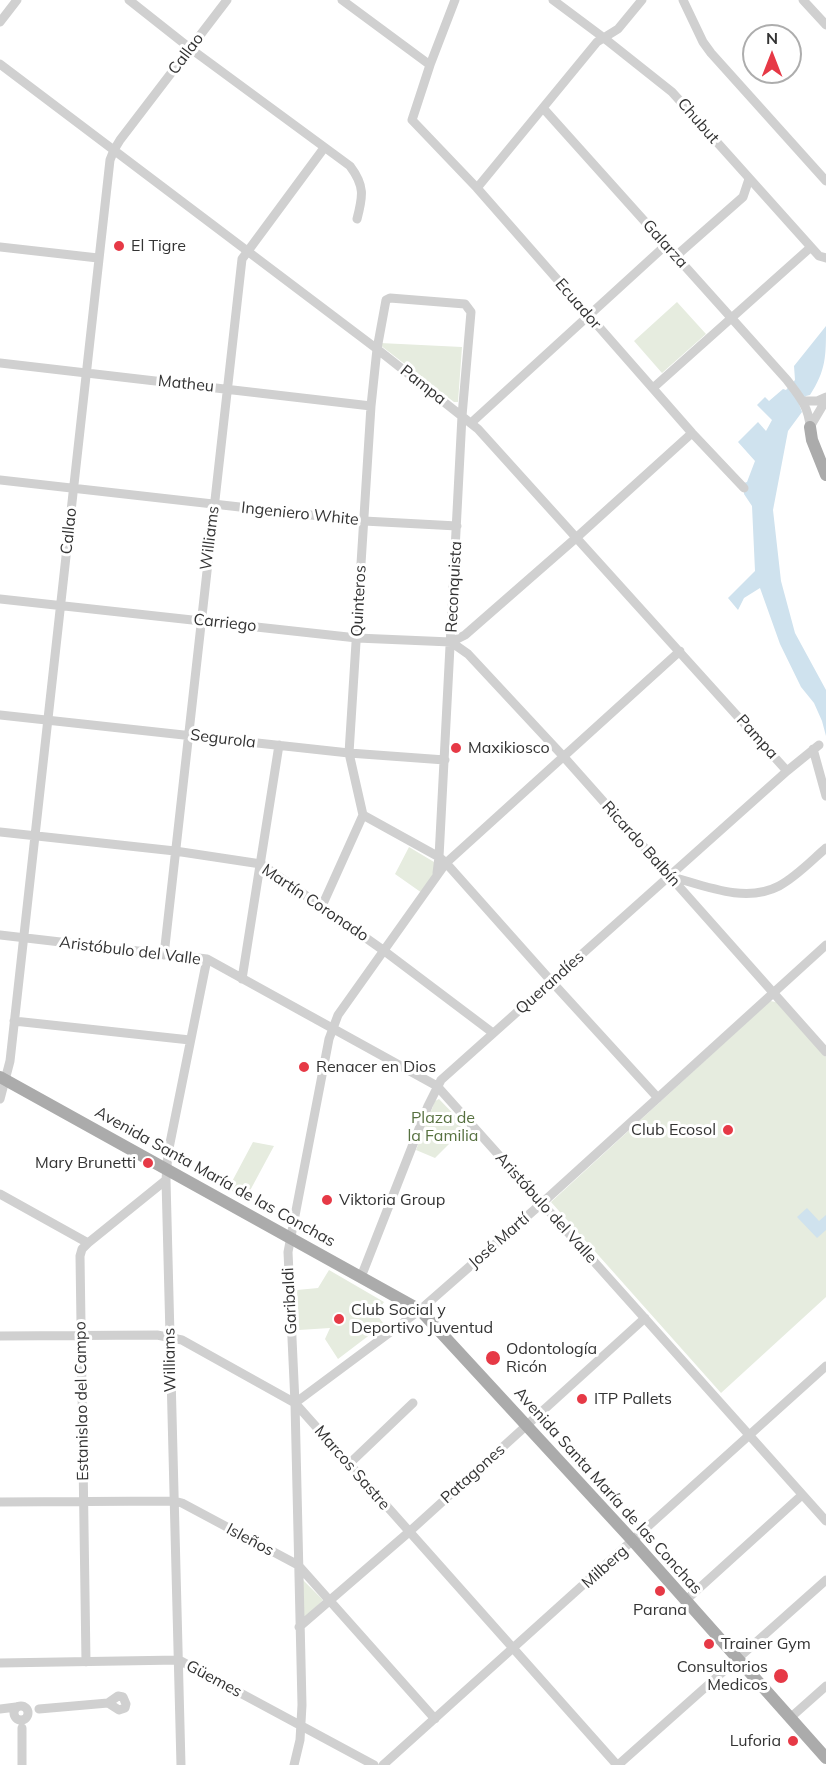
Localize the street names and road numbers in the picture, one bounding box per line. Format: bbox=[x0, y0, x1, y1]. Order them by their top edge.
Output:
street label: Callao bbox=[164, 30, 208, 78]
street label: Chubut bbox=[673, 94, 723, 148]
street label: Galarza bbox=[638, 216, 692, 272]
street label: Ecuador bbox=[551, 275, 605, 333]
street label: Pampa bbox=[396, 361, 450, 409]
street label: Matheu bbox=[157, 372, 215, 396]
street label: Ingeniero White bbox=[240, 498, 360, 530]
street label: Williams bbox=[197, 505, 223, 571]
street label: Callao bbox=[57, 507, 81, 555]
street label: Reconquista bbox=[442, 541, 466, 633]
street label: Quinteros bbox=[348, 565, 370, 637]
street label: Carriego bbox=[193, 610, 257, 636]
street label: Pampa bbox=[732, 711, 782, 763]
street label: Segurola bbox=[189, 725, 257, 753]
street label: Ricardo Balbín bbox=[598, 797, 684, 891]
street label: Martín Coronado bbox=[258, 860, 372, 946]
street label: Aristóbulo del Valle bbox=[58, 933, 202, 969]
street label: Querandíes bbox=[512, 947, 588, 1019]
street label: Avenida Santa María de las Conchas bbox=[92, 1103, 338, 1251]
street label: Aristóbulo del Valle bbox=[491, 1149, 601, 1267]
street label: José Martí bbox=[465, 1209, 533, 1273]
street label: Garibaldi bbox=[279, 1267, 301, 1335]
street label: Estanislao del Campo bbox=[71, 1321, 93, 1481]
street label: Williams bbox=[160, 1328, 180, 1392]
street label: Avenida Santa María de las Conchas bbox=[510, 1384, 706, 1598]
street label: Marcos Sastre bbox=[310, 1422, 394, 1514]
street label: Patagones bbox=[437, 1440, 509, 1508]
street label: Isleños bbox=[223, 1520, 277, 1560]
street label: Milberg bbox=[578, 1541, 632, 1593]
street label: Güemes bbox=[183, 1656, 245, 1702]

